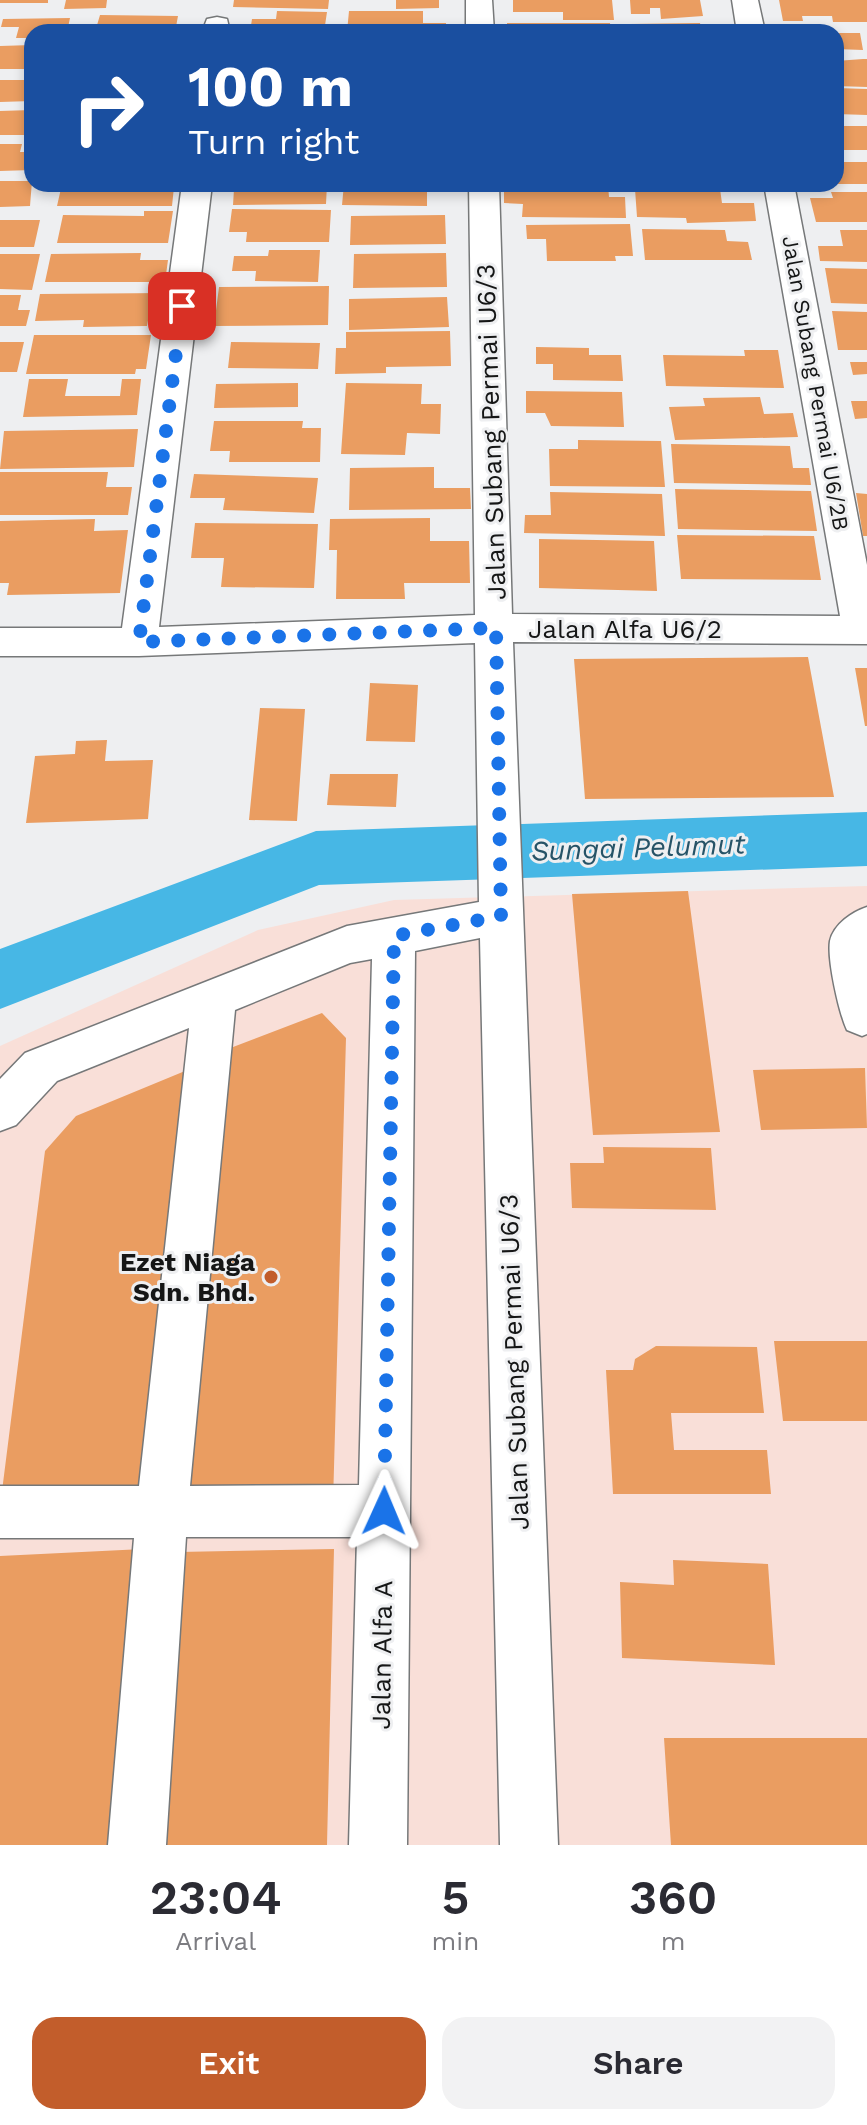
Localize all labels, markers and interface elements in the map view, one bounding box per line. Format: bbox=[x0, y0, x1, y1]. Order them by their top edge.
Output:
text: 100 m bbox=[188, 54, 353, 120]
icon: right bbox=[56, 56, 160, 160]
text: Turn right bbox=[188, 121, 359, 163]
street label: Jalan Subang Permai U6/2B bbox=[777, 234, 854, 532]
street label: Jalan Subang Permai U6/3 bbox=[470, 263, 512, 601]
pin bbox=[148, 272, 216, 340]
icon: arrive bbox=[160, 284, 204, 328]
street label: Jalan Alfa U6/2 bbox=[528, 614, 722, 644]
water label: Sungai Pelumut bbox=[530, 827, 747, 868]
street label: Jalan Subang Permai U6/3 bbox=[493, 1193, 535, 1531]
place label: Ezet Niaga Sdn. Bhd. bbox=[120, 1247, 255, 1307]
marker: Ezet Niaga Sdn. Bhd. bbox=[262, 1268, 280, 1286]
position arrow bbox=[342, 1469, 426, 1553]
street label: Jalan Alfa A bbox=[366, 1580, 398, 1730]
text: 23:04 bbox=[150, 1869, 282, 1926]
text: 5 bbox=[441, 1869, 469, 1926]
text: 360 bbox=[629, 1869, 717, 1926]
text: Arrival bbox=[175, 1926, 256, 1956]
text: min bbox=[431, 1926, 479, 1956]
text: m bbox=[661, 1926, 686, 1956]
button: Exit bbox=[32, 2017, 426, 2109]
button: Share bbox=[442, 2017, 835, 2109]

